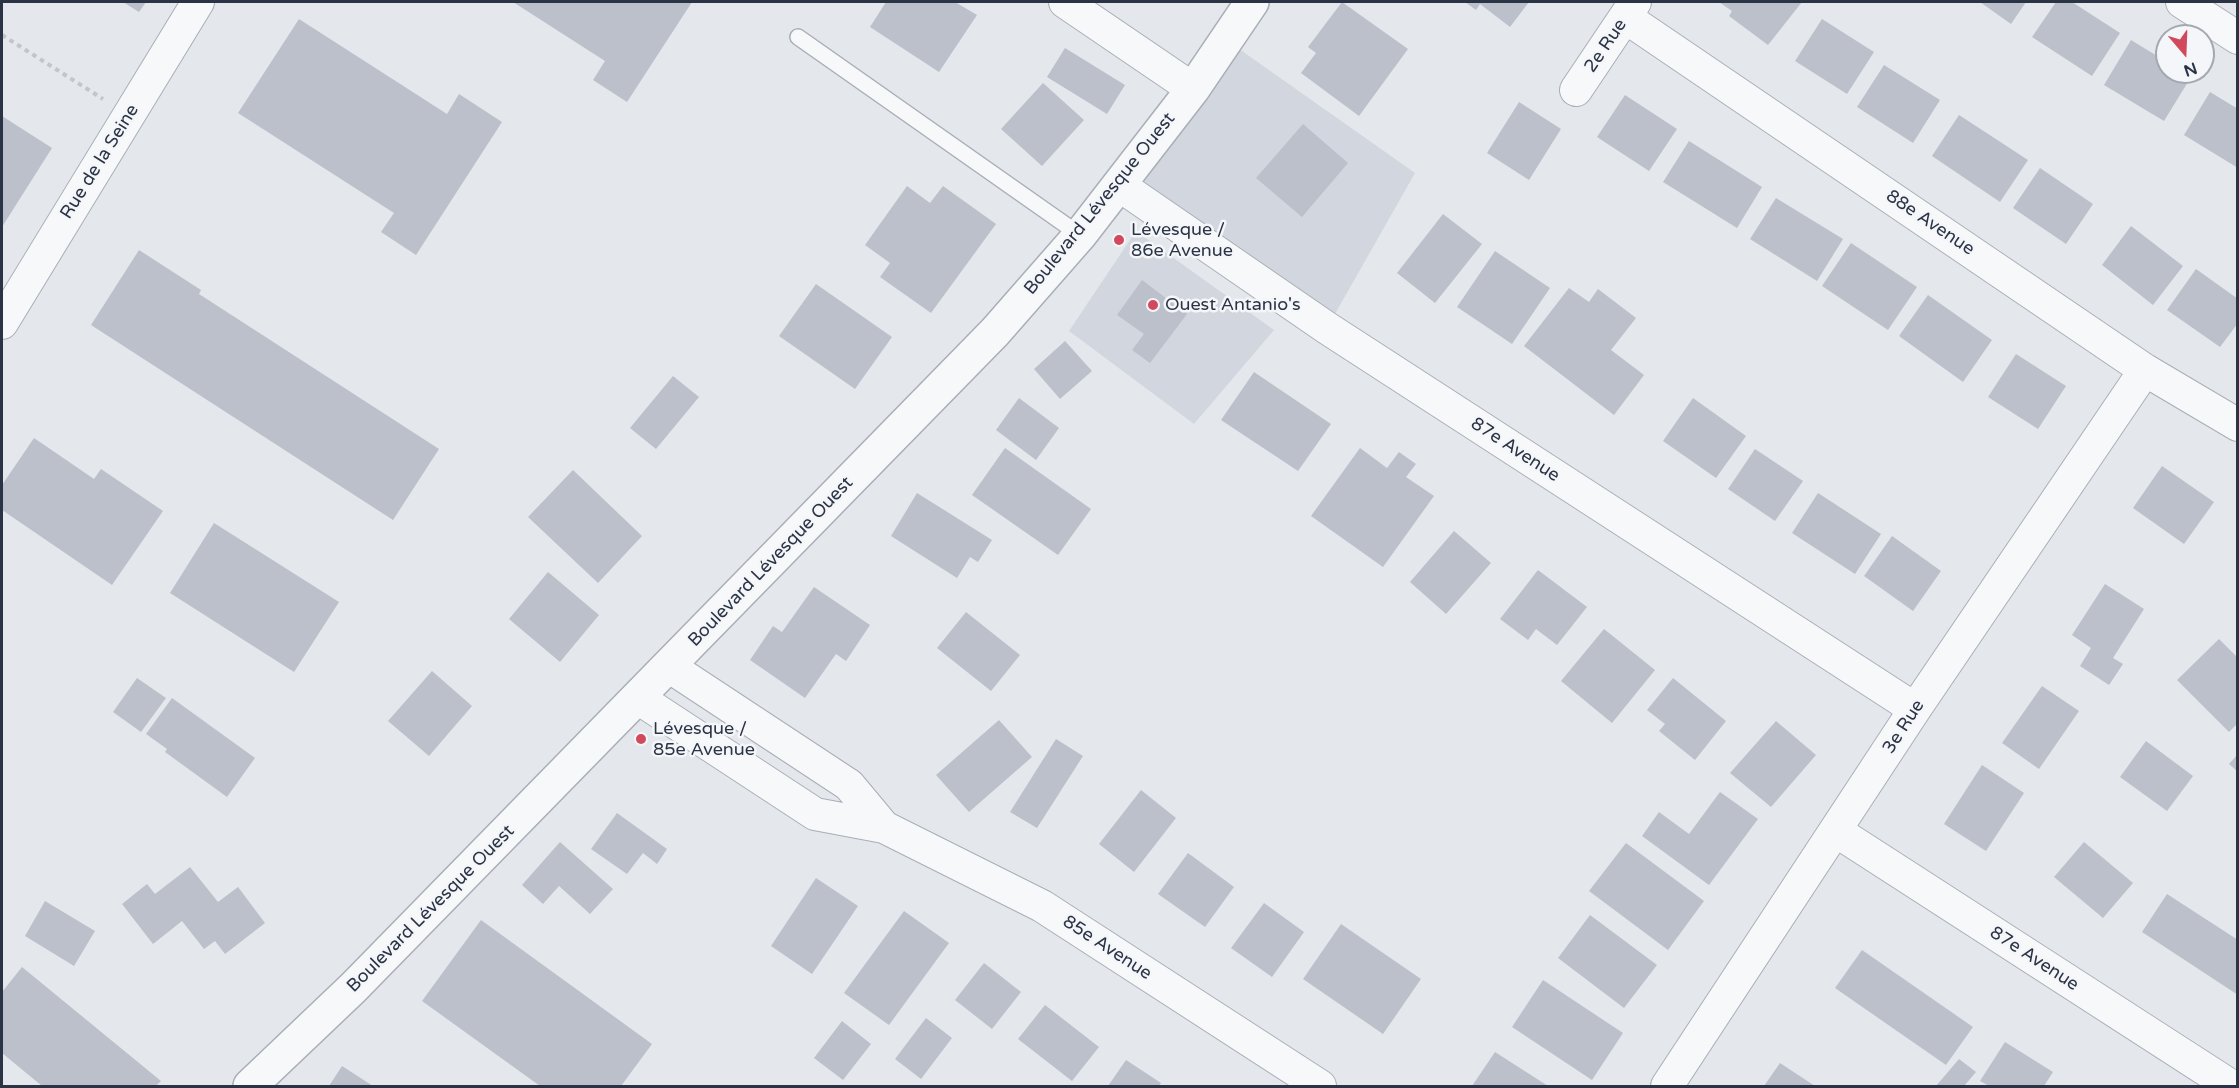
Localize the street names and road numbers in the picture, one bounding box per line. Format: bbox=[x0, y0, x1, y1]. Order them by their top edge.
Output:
street label: 2e Rue bbox=[1580, 15, 1632, 77]
street label: Rue de la Seine bbox=[56, 101, 144, 223]
street label: Boulevard Lévesque Ouest bbox=[1020, 109, 1180, 299]
street label: 88e Avenue bbox=[1882, 186, 1978, 260]
street label: 87e Avenue bbox=[1466, 413, 1564, 487]
street label: Boulevard Lévesque Ouest bbox=[684, 472, 858, 652]
street label: 3e Rue bbox=[1879, 696, 1929, 758]
street label: Boulevard Lévesque Ouest bbox=[343, 821, 519, 997]
street label: 85e Avenue bbox=[1058, 911, 1156, 985]
street label: 87e Avenue bbox=[1985, 922, 2083, 996]

